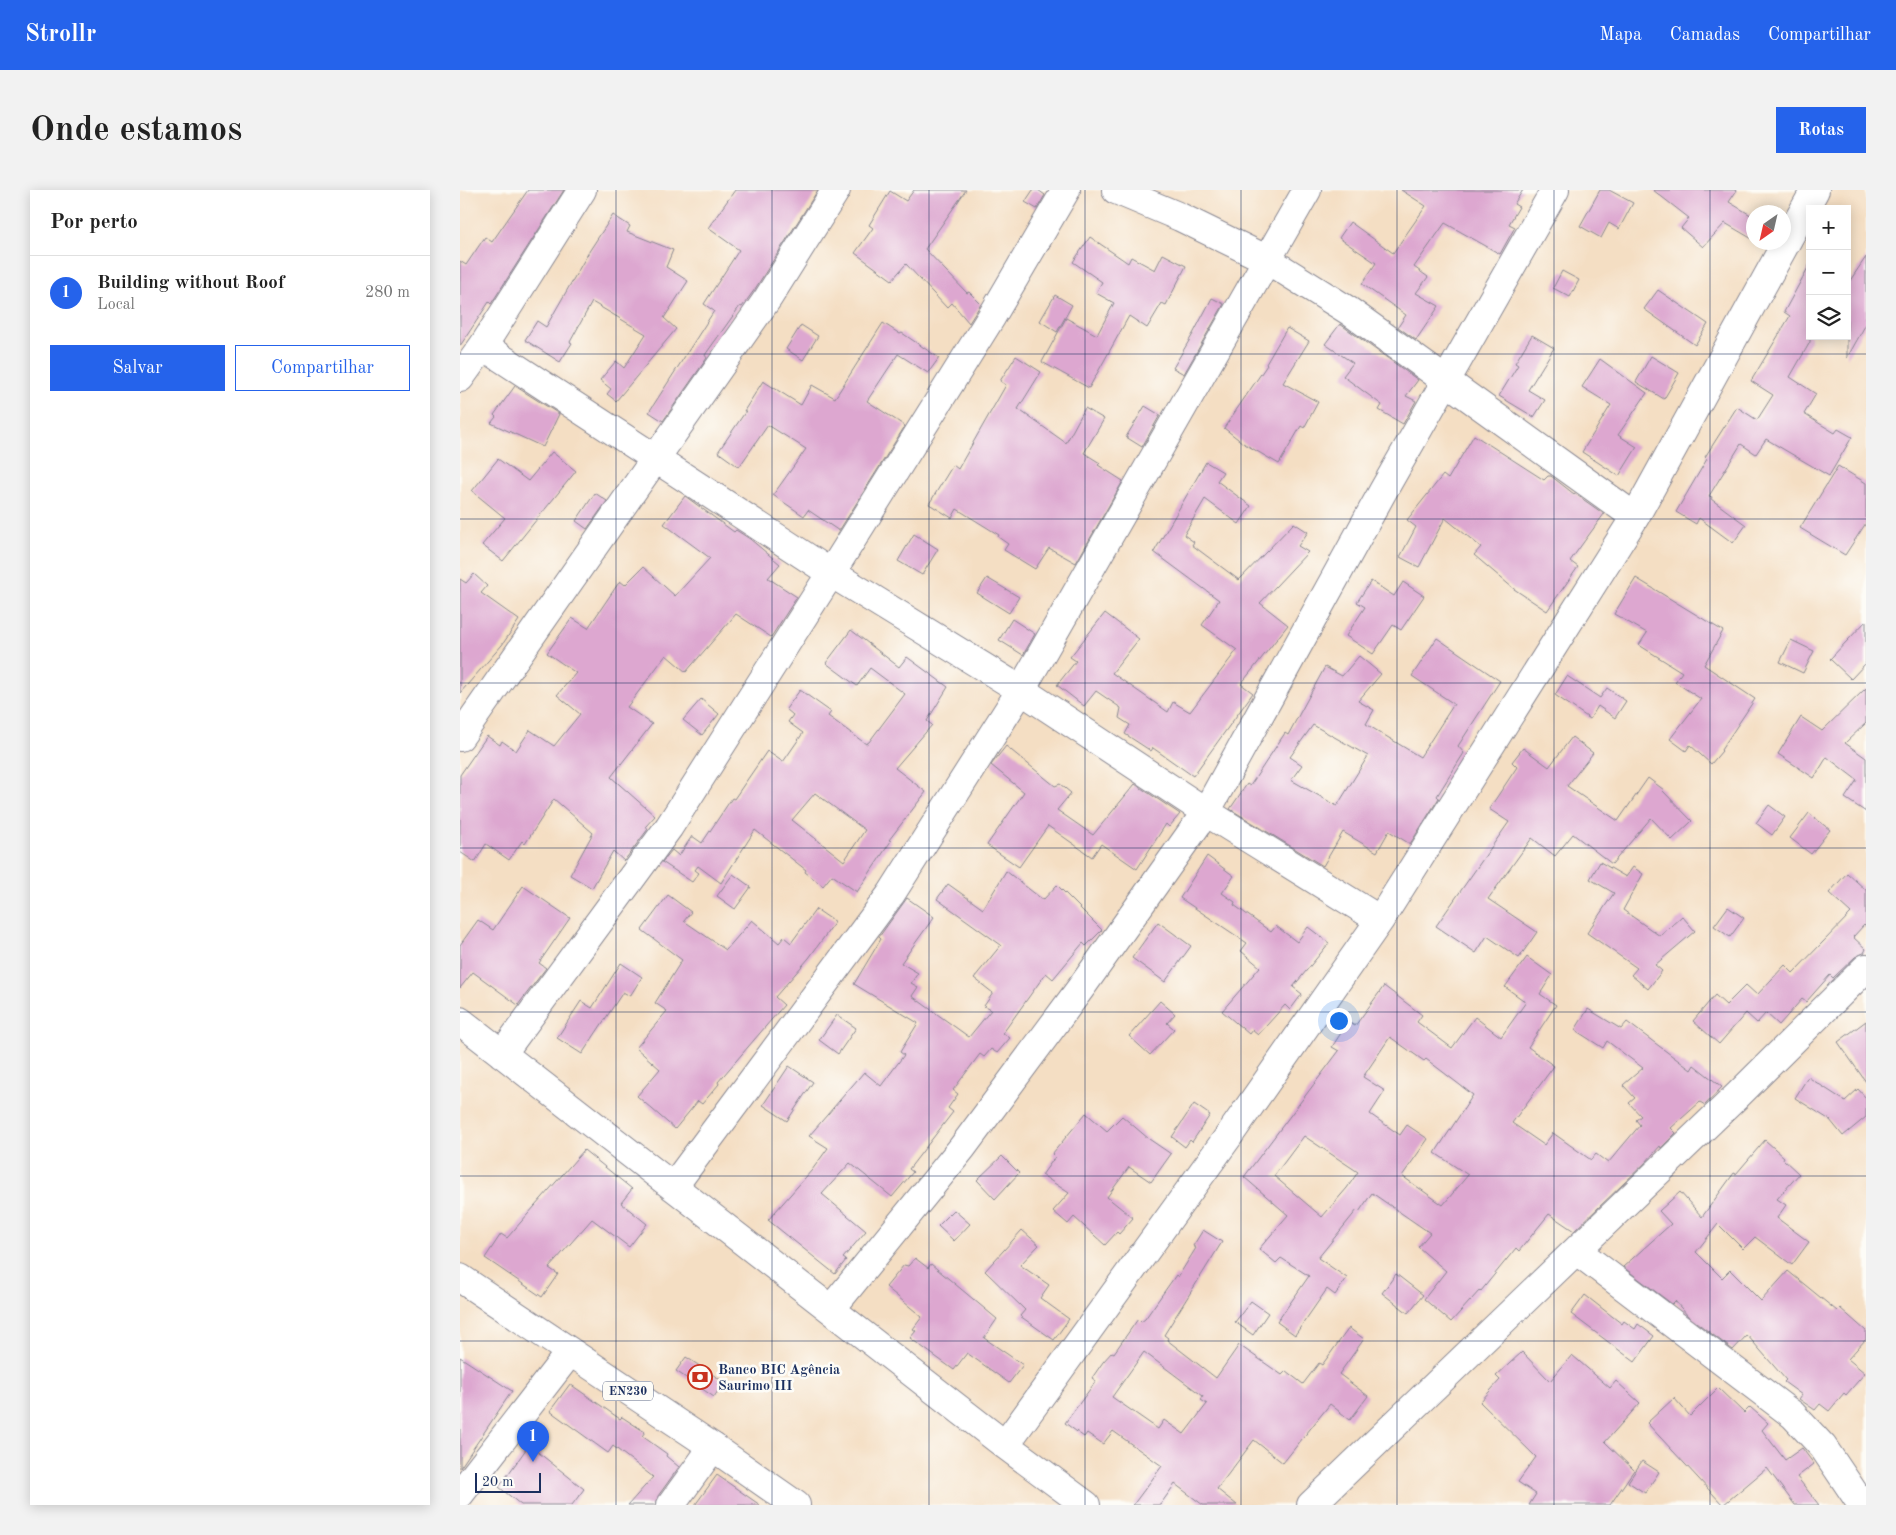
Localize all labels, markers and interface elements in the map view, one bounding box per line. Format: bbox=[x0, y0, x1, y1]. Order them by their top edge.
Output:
text: Strollr bbox=[25, 23, 96, 47]
text: Mapa bbox=[1600, 26, 1642, 44]
text: Camadas bbox=[1670, 26, 1740, 44]
text: Compartilhar bbox=[1768, 26, 1871, 44]
button: Rotas bbox=[1776, 107, 1866, 153]
text: Onde estamos bbox=[30, 113, 242, 148]
north arrow bbox=[1746, 205, 1791, 250]
map controls bbox=[1806, 205, 1851, 340]
button: + bbox=[1806, 205, 1851, 250]
text: Por perto bbox=[50, 212, 138, 233]
button: − bbox=[1806, 250, 1851, 295]
text: Building without Roof bbox=[97, 274, 285, 293]
text: 1 bbox=[61, 285, 71, 301]
text: 280 m bbox=[365, 285, 410, 301]
button: layers bbox=[1806, 295, 1851, 340]
text: Local bbox=[97, 297, 135, 313]
button: Salvar bbox=[50, 345, 225, 391]
button: Compartilhar bbox=[235, 345, 410, 391]
your location bbox=[1326, 1008, 1352, 1034]
place label: Banco BIC Agência Saurimo III bbox=[718, 1363, 840, 1393]
bank icon: Banco BIC Agência Saurimo III bbox=[687, 1364, 713, 1390]
road number: EN230 bbox=[603, 1382, 653, 1400]
pin: 1 bbox=[517, 1421, 549, 1462]
scale bar bbox=[475, 1470, 541, 1493]
text: 20 m bbox=[482, 1475, 513, 1489]

